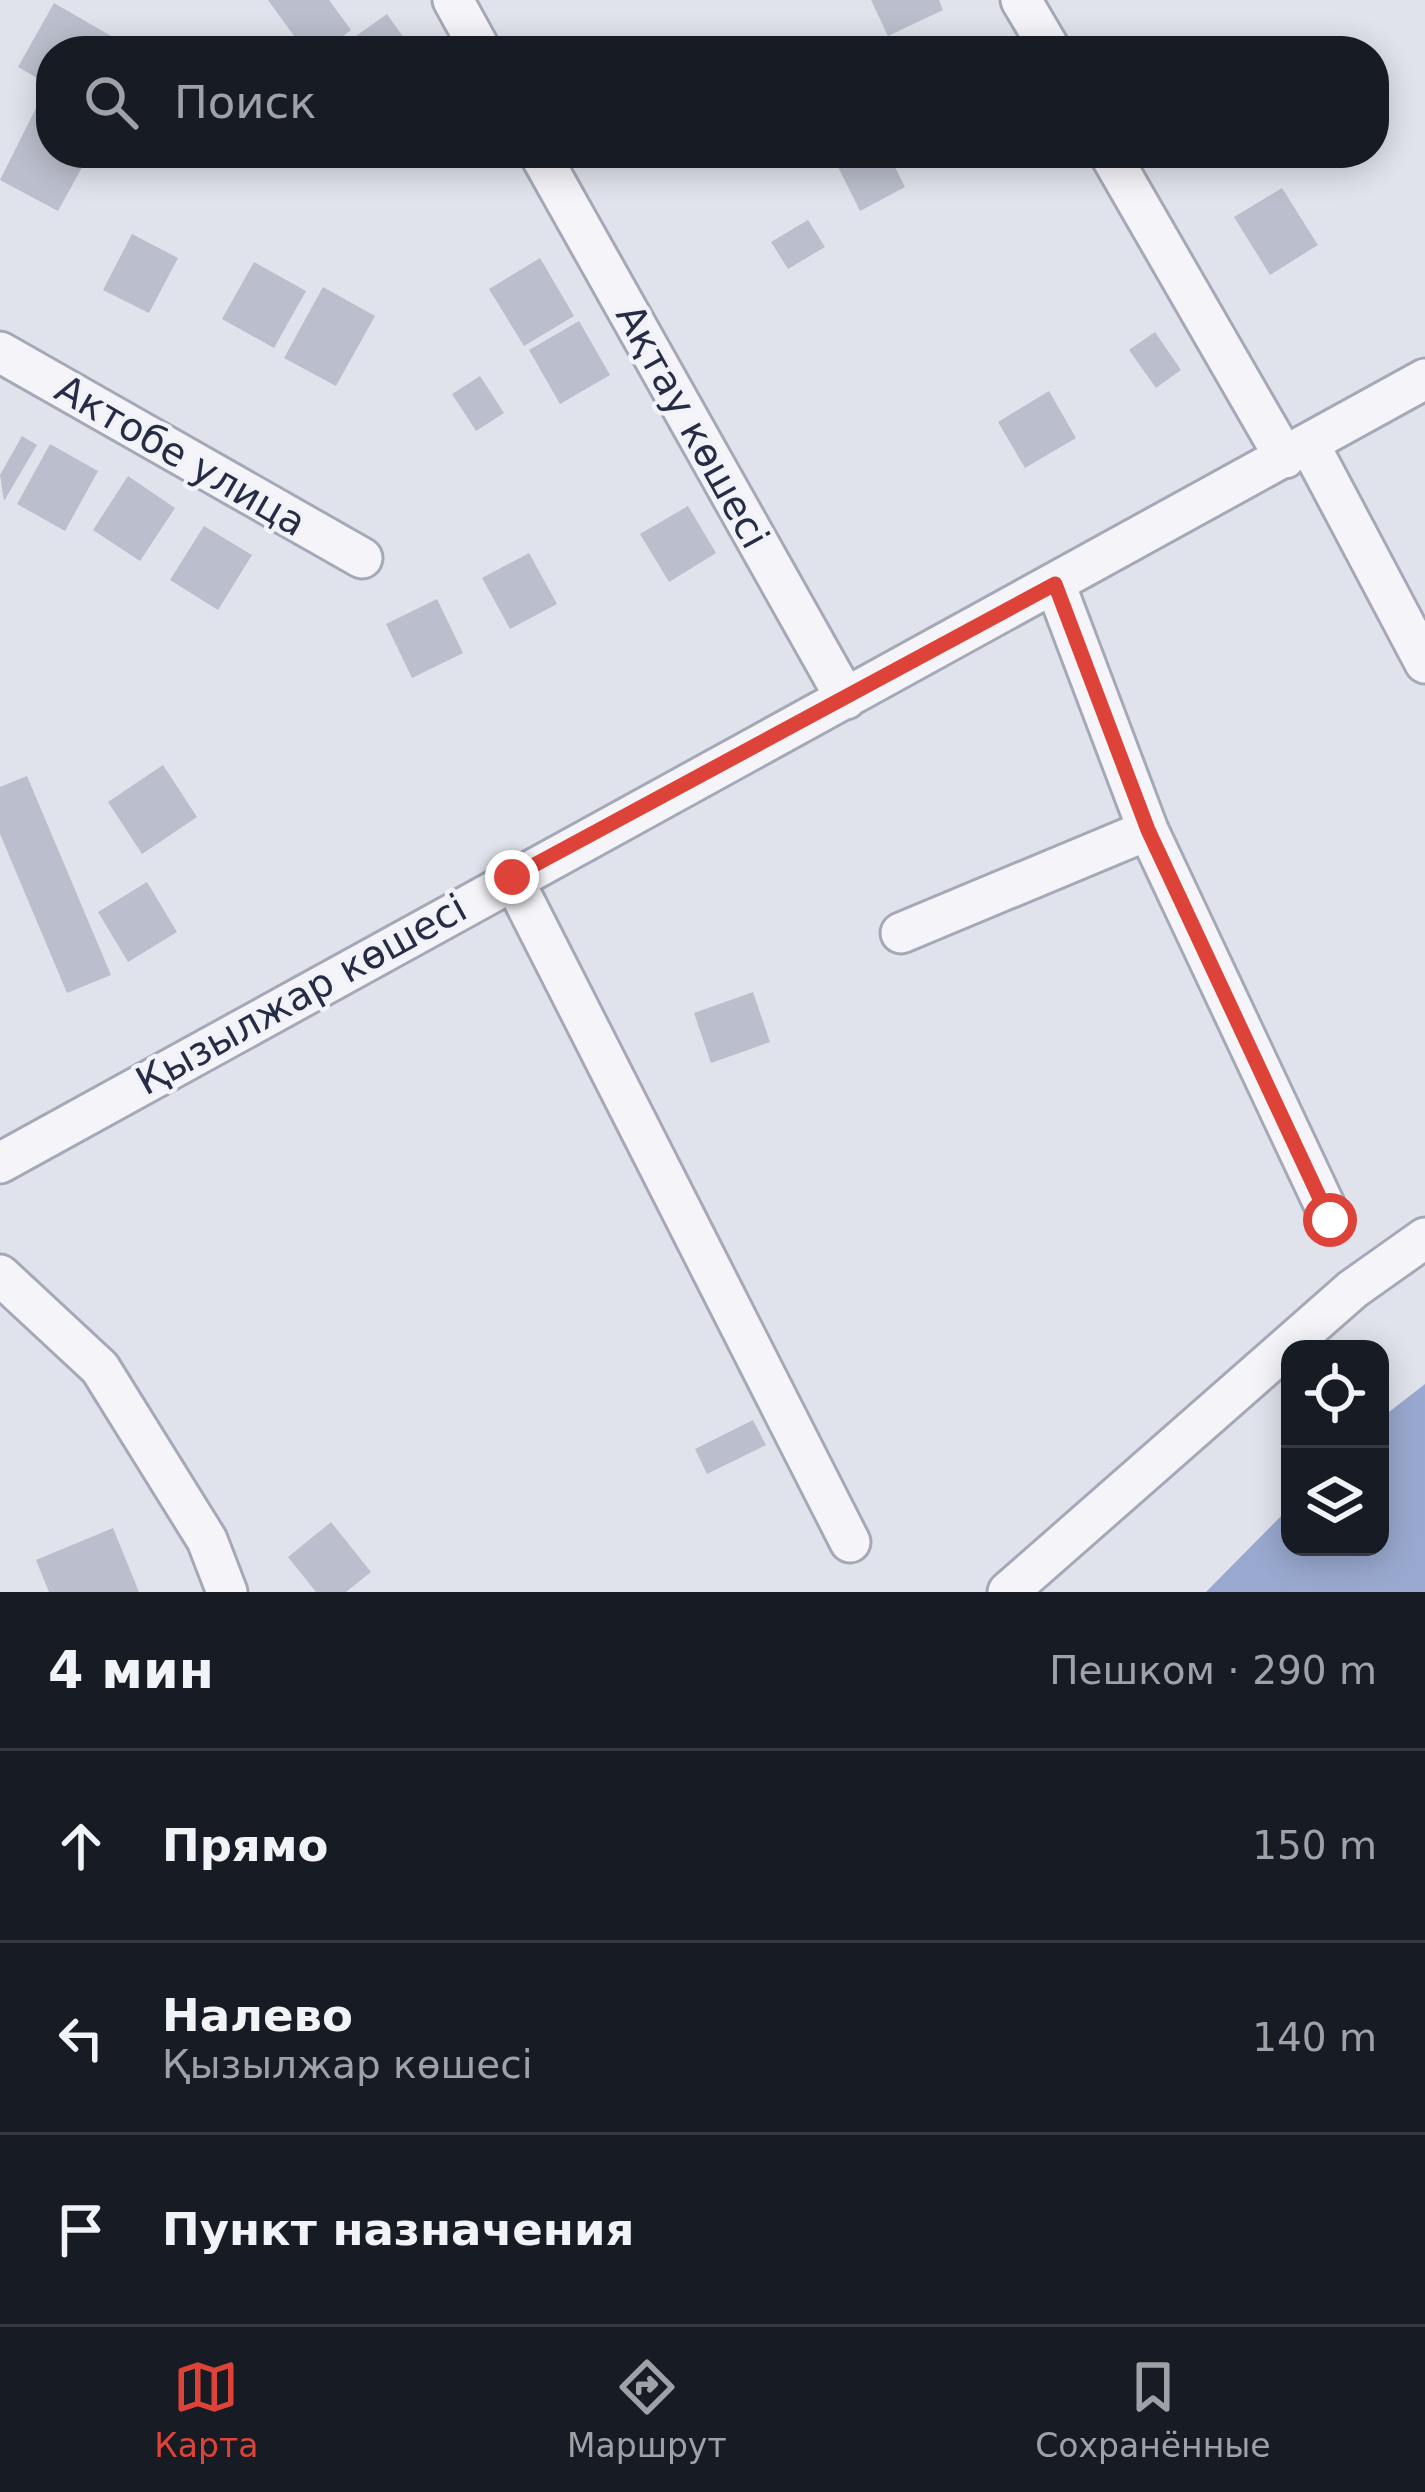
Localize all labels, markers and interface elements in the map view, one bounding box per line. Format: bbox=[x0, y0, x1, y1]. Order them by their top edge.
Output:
search box bbox=[36, 36, 1389, 168]
icon: search bbox=[78, 69, 144, 135]
text: Поиск bbox=[174, 76, 317, 129]
street label: Ақтау көшесі bbox=[607, 297, 778, 556]
street label: Актобе улица bbox=[48, 366, 314, 545]
route end bbox=[485, 850, 539, 904]
street label: Қызылжар көшесі bbox=[128, 885, 474, 1104]
route start bbox=[1303, 1193, 1357, 1247]
map controls bbox=[1281, 1340, 1389, 1556]
button: locate bbox=[1281, 1340, 1389, 1448]
button: layers bbox=[1281, 1448, 1389, 1556]
text: 4 мин bbox=[48, 1641, 214, 1700]
text: Пешком · 290 m bbox=[1049, 1648, 1377, 1693]
icon: ahead bbox=[48, 1813, 114, 1879]
text: Прямо bbox=[162, 1819, 328, 1872]
text: 150 m bbox=[1252, 1823, 1377, 1868]
text: Налево bbox=[162, 1989, 353, 2042]
icon: left bbox=[48, 2005, 114, 2071]
text: 140 m bbox=[1252, 2015, 1377, 2060]
text: Қызылжар көшесі bbox=[162, 2042, 533, 2087]
icon: arrive bbox=[48, 2197, 114, 2263]
text: Пункт назначения bbox=[162, 2203, 634, 2256]
tab: Карта bbox=[154, 2354, 258, 2465]
tab: Маршрут bbox=[567, 2354, 727, 2465]
tab: Сохранённые bbox=[1035, 2354, 1271, 2465]

